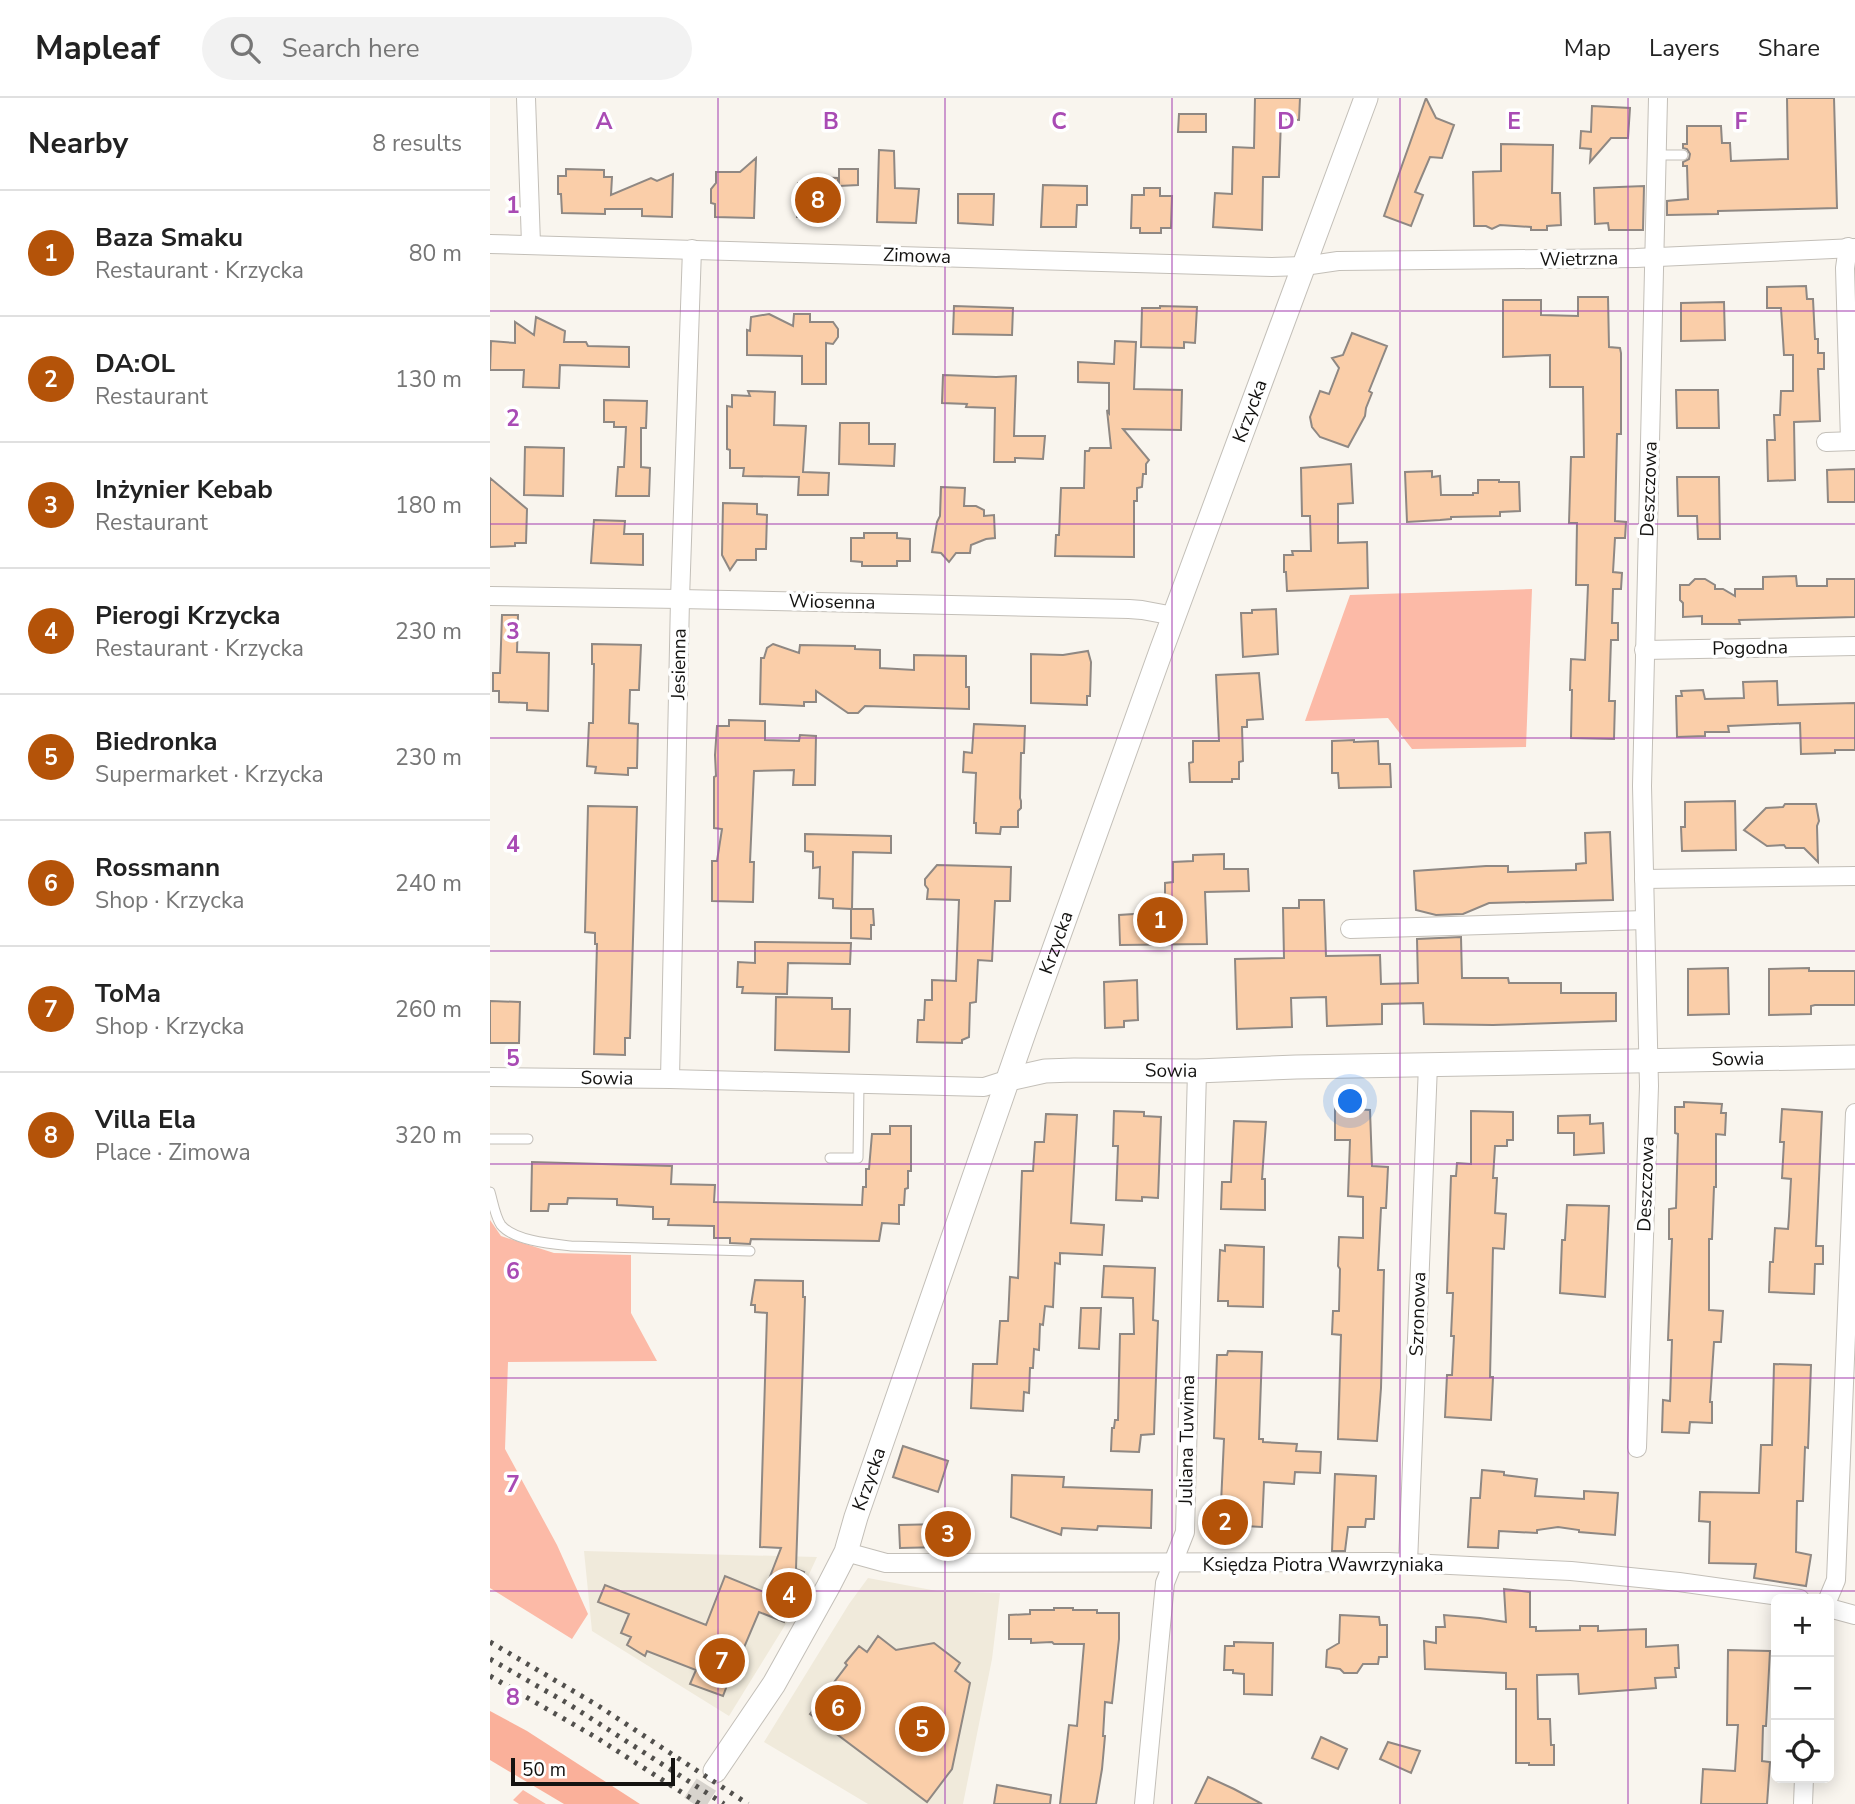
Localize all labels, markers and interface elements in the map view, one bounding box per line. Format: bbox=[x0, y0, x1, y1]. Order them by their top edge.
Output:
search box bbox=[202, 17, 692, 80]
text: Mapleaf bbox=[35, 26, 160, 71]
icon: search bbox=[226, 29, 264, 67]
text: Search here bbox=[282, 31, 420, 66]
text: Map bbox=[1564, 32, 1611, 64]
text: Layers bbox=[1649, 32, 1720, 64]
text: Share bbox=[1758, 32, 1820, 64]
text: A bbox=[595, 106, 613, 137]
text: B bbox=[823, 106, 839, 137]
text: C bbox=[1051, 106, 1067, 137]
text: D bbox=[1277, 106, 1295, 137]
text: E bbox=[1507, 106, 1521, 137]
text: F bbox=[1735, 106, 1748, 137]
text: Nearby bbox=[28, 123, 128, 164]
text: 8 results bbox=[372, 128, 462, 159]
pin: 8 bbox=[795, 174, 841, 226]
text: 1 bbox=[506, 190, 520, 221]
text: Baza Smaku bbox=[95, 220, 243, 255]
text: 1 bbox=[44, 238, 58, 269]
text: 80 m bbox=[409, 238, 462, 269]
street label: Zimowa bbox=[882, 242, 952, 270]
street label: Wietrzna bbox=[1539, 245, 1619, 273]
text: Restaurant · Krzycka bbox=[95, 255, 304, 286]
text: DA:OL bbox=[95, 346, 175, 381]
text: 2 bbox=[44, 364, 58, 395]
text: 130 m bbox=[395, 364, 462, 395]
street label: Krzycka bbox=[1226, 376, 1274, 446]
text: Restaurant bbox=[95, 381, 208, 412]
text: 2 bbox=[506, 403, 520, 434]
street label: Deszczowa bbox=[1634, 441, 1664, 537]
text: Inżynier Kebab bbox=[95, 472, 273, 507]
text: 3 bbox=[44, 490, 58, 521]
text: 180 m bbox=[395, 490, 462, 521]
text: Restaurant bbox=[95, 507, 208, 538]
street label: Wiosenna bbox=[788, 588, 876, 616]
text: Pierogi Krzycka bbox=[95, 598, 280, 633]
text: 4 bbox=[44, 616, 58, 647]
text: 230 m bbox=[395, 616, 462, 647]
text: 3 bbox=[506, 616, 520, 647]
street label: Jesienna bbox=[665, 628, 693, 701]
text: Restaurant · Krzycka bbox=[95, 633, 304, 664]
street label: Pogodna bbox=[1712, 634, 1788, 662]
text: Biedronka bbox=[95, 724, 217, 759]
text: 5 bbox=[44, 742, 58, 773]
text: 230 m bbox=[395, 742, 462, 773]
text: Supermarket · Krzycka bbox=[95, 759, 324, 790]
text: 4 bbox=[506, 829, 520, 860]
text: Rossmann bbox=[95, 850, 220, 885]
text: 6 bbox=[44, 868, 58, 899]
text: 240 m bbox=[395, 868, 462, 899]
text: Shop · Krzycka bbox=[95, 885, 245, 916]
pin: 1 bbox=[1137, 894, 1183, 946]
street label: Krzycka bbox=[1033, 908, 1080, 978]
text: ToMa bbox=[95, 976, 161, 1011]
text: 7 bbox=[44, 994, 58, 1025]
text: 260 m bbox=[395, 994, 462, 1025]
text: Shop · Krzycka bbox=[95, 1011, 245, 1042]
text: 5 bbox=[506, 1043, 520, 1074]
street label: Sowia bbox=[1711, 1046, 1764, 1073]
street label: Sowia bbox=[1145, 1058, 1198, 1084]
street label: Sowia bbox=[581, 1065, 633, 1092]
your location bbox=[1333, 1084, 1367, 1118]
text: Villa Ela bbox=[95, 1102, 196, 1137]
text: 8 bbox=[44, 1120, 58, 1151]
text: 320 m bbox=[395, 1120, 462, 1151]
street label: Deszczowa bbox=[1631, 1136, 1661, 1232]
text: Place · Zimowa bbox=[95, 1137, 251, 1168]
text: 6 bbox=[506, 1256, 520, 1287]
street label: Szronowa bbox=[1404, 1271, 1432, 1357]
street label: Juliana Tuwima bbox=[1173, 1375, 1201, 1506]
street label: Krzycka bbox=[846, 1444, 892, 1514]
text: 7 bbox=[506, 1469, 520, 1500]
pin: 2 bbox=[1202, 1496, 1248, 1548]
pin: 3 bbox=[925, 1508, 971, 1560]
street label: Księdza Piotra Wawrzyniaka bbox=[1202, 1552, 1444, 1578]
pin: 4 bbox=[766, 1569, 812, 1621]
map controls bbox=[1771, 1594, 1834, 1783]
button: + bbox=[1771, 1594, 1834, 1657]
pin: 7 bbox=[699, 1635, 745, 1687]
button: − bbox=[1771, 1657, 1834, 1720]
text: 8 bbox=[506, 1682, 520, 1713]
pin: 6 bbox=[815, 1682, 861, 1734]
pin: 5 bbox=[899, 1703, 945, 1755]
button: locate bbox=[1771, 1720, 1834, 1783]
scale bar bbox=[511, 1755, 676, 1787]
text: 50 m bbox=[522, 1757, 566, 1783]

